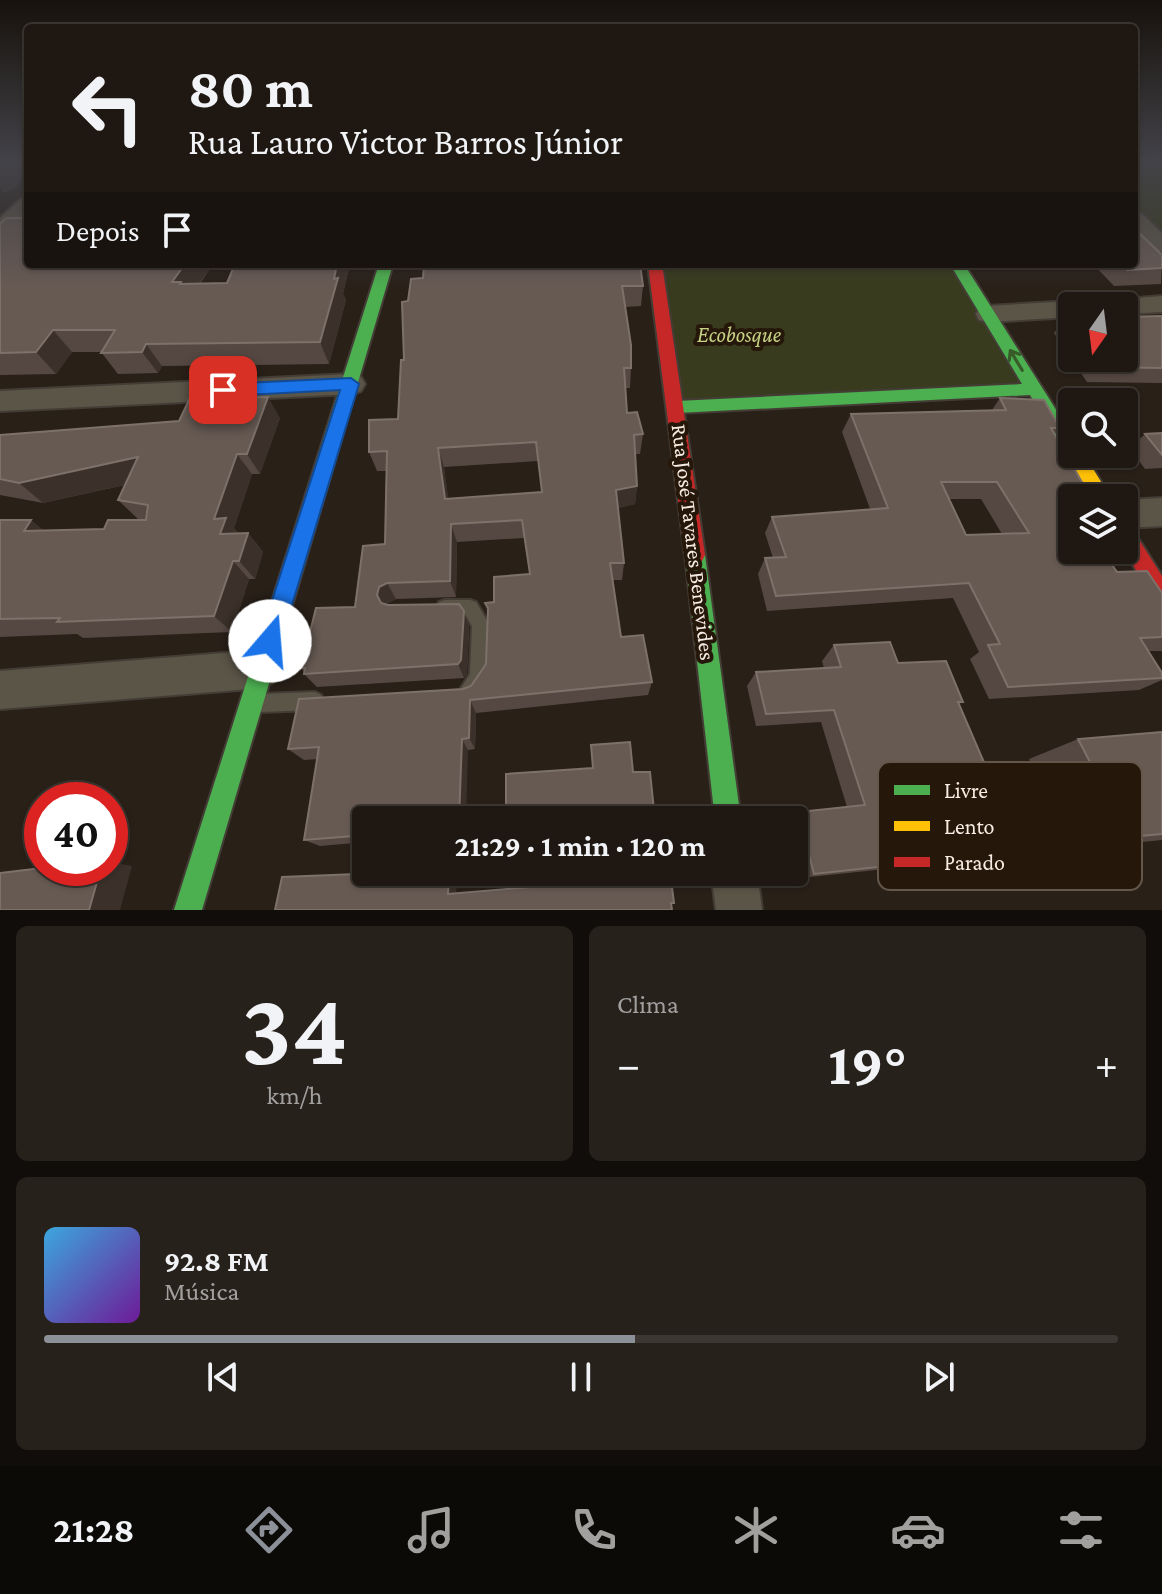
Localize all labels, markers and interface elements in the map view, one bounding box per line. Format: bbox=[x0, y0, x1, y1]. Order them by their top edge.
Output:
icon: left bbox=[56, 56, 160, 160]
text: 80 m bbox=[188, 57, 313, 119]
text: Rua Lauro Victor Barros Júnior bbox=[188, 122, 623, 162]
icon: arrive bbox=[155, 208, 199, 252]
text: Depois bbox=[56, 214, 139, 247]
north arrow bbox=[1058, 292, 1138, 372]
map controls bbox=[1058, 292, 1138, 564]
park label: Ecobosque bbox=[697, 322, 782, 347]
one-way arrow bbox=[1008, 349, 1024, 372]
pin bbox=[189, 356, 257, 424]
icon: arrive bbox=[201, 368, 245, 412]
button: search bbox=[1058, 388, 1138, 468]
street label: Rua José Tavares Benevides bbox=[667, 422, 720, 662]
button: layers bbox=[1058, 484, 1138, 564]
position arrow bbox=[228, 599, 312, 683]
legend bbox=[878, 762, 1142, 890]
text: Livre bbox=[944, 778, 988, 803]
speed limit sign: 40 bbox=[24, 782, 128, 886]
text: Lento bbox=[944, 814, 995, 839]
text: 21:29 · 1 min · 120 m bbox=[454, 829, 706, 862]
text: Parado bbox=[944, 850, 1005, 875]
text: 34 bbox=[241, 971, 348, 1086]
text: Clima bbox=[617, 990, 679, 1019]
text: 19° bbox=[828, 1030, 907, 1097]
text: − bbox=[617, 1040, 640, 1088]
text: + bbox=[1095, 1040, 1118, 1088]
text: km/h bbox=[266, 1081, 323, 1110]
text: 92.8 FM bbox=[164, 1244, 269, 1277]
text: Música bbox=[164, 1277, 239, 1306]
icon: previous bbox=[201, 1355, 245, 1399]
icon: pause bbox=[559, 1355, 603, 1399]
icon: next bbox=[917, 1355, 961, 1399]
icon: directions bbox=[241, 1502, 297, 1558]
icon: music bbox=[403, 1502, 459, 1558]
icon: phone bbox=[566, 1502, 622, 1558]
icon: climate bbox=[728, 1502, 784, 1558]
icon: car bbox=[890, 1502, 946, 1558]
icon: filters bbox=[1053, 1502, 1109, 1558]
text: 21:28 bbox=[53, 1510, 134, 1550]

